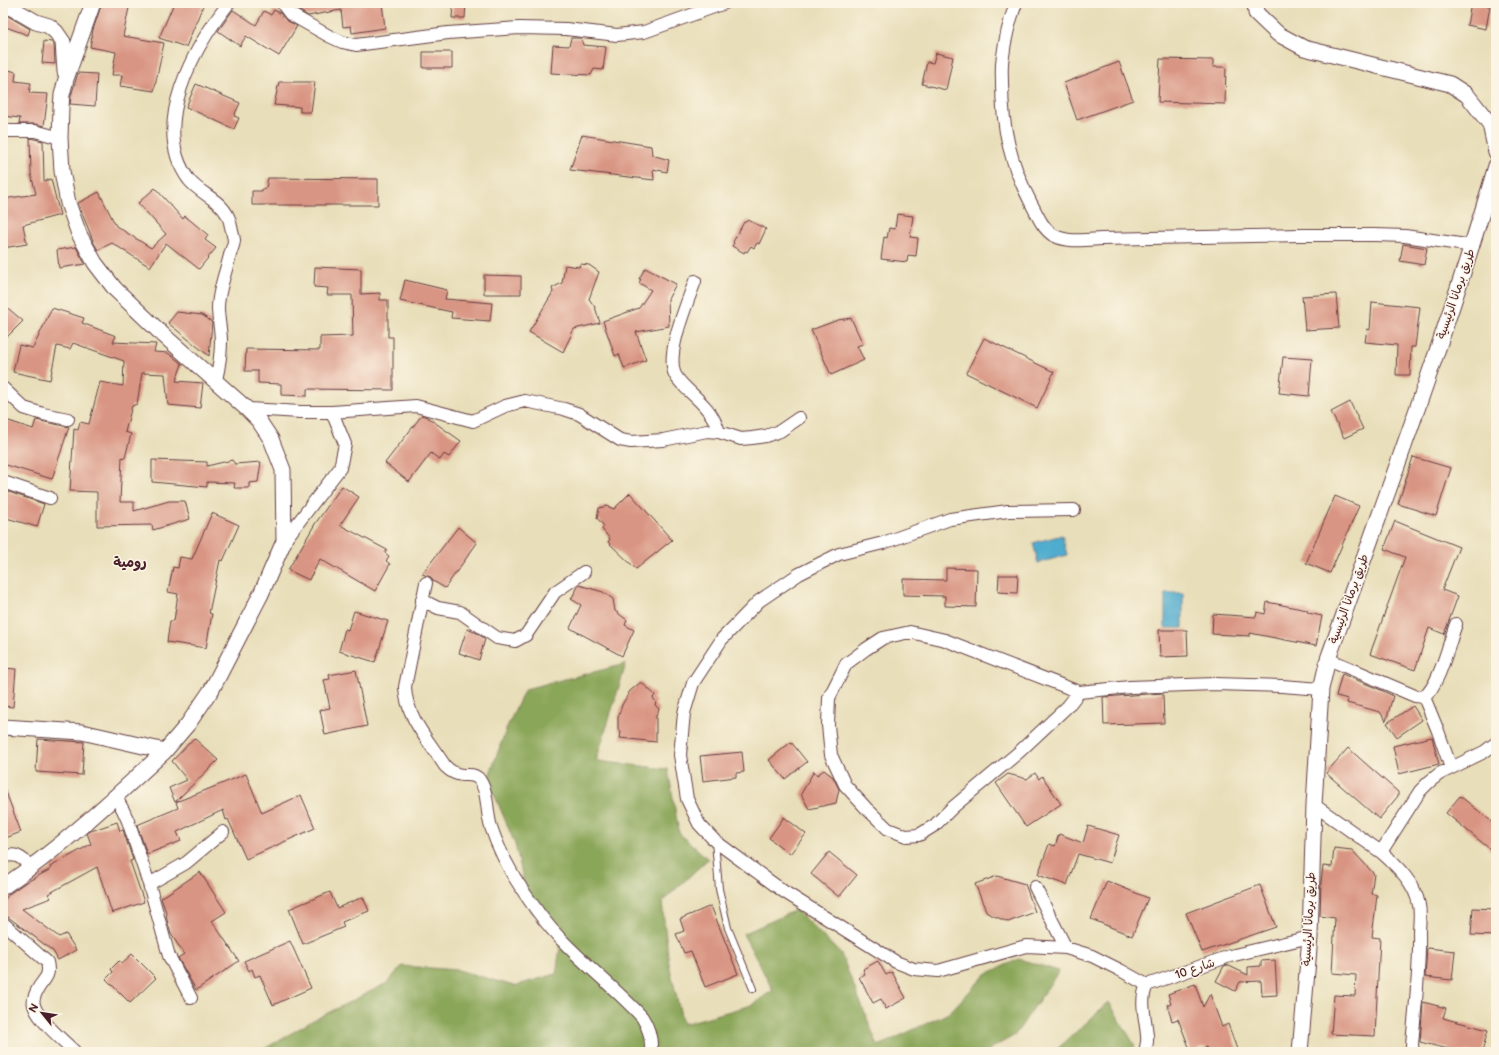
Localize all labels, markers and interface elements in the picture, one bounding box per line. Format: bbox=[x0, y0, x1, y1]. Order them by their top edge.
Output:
street label: طريق برمانا الرئيسية bbox=[1434, 247, 1478, 341]
street label: طريق برمانا الرئيسية bbox=[1326, 552, 1372, 646]
district label: رومية bbox=[113, 554, 147, 571]
street label: طريق برمانا الرئيسية bbox=[1299, 871, 1319, 967]
street label: شارع 10 bbox=[1173, 955, 1217, 984]
north arrow bbox=[22, 993, 62, 1033]
text: N bbox=[26, 1001, 41, 1015]

